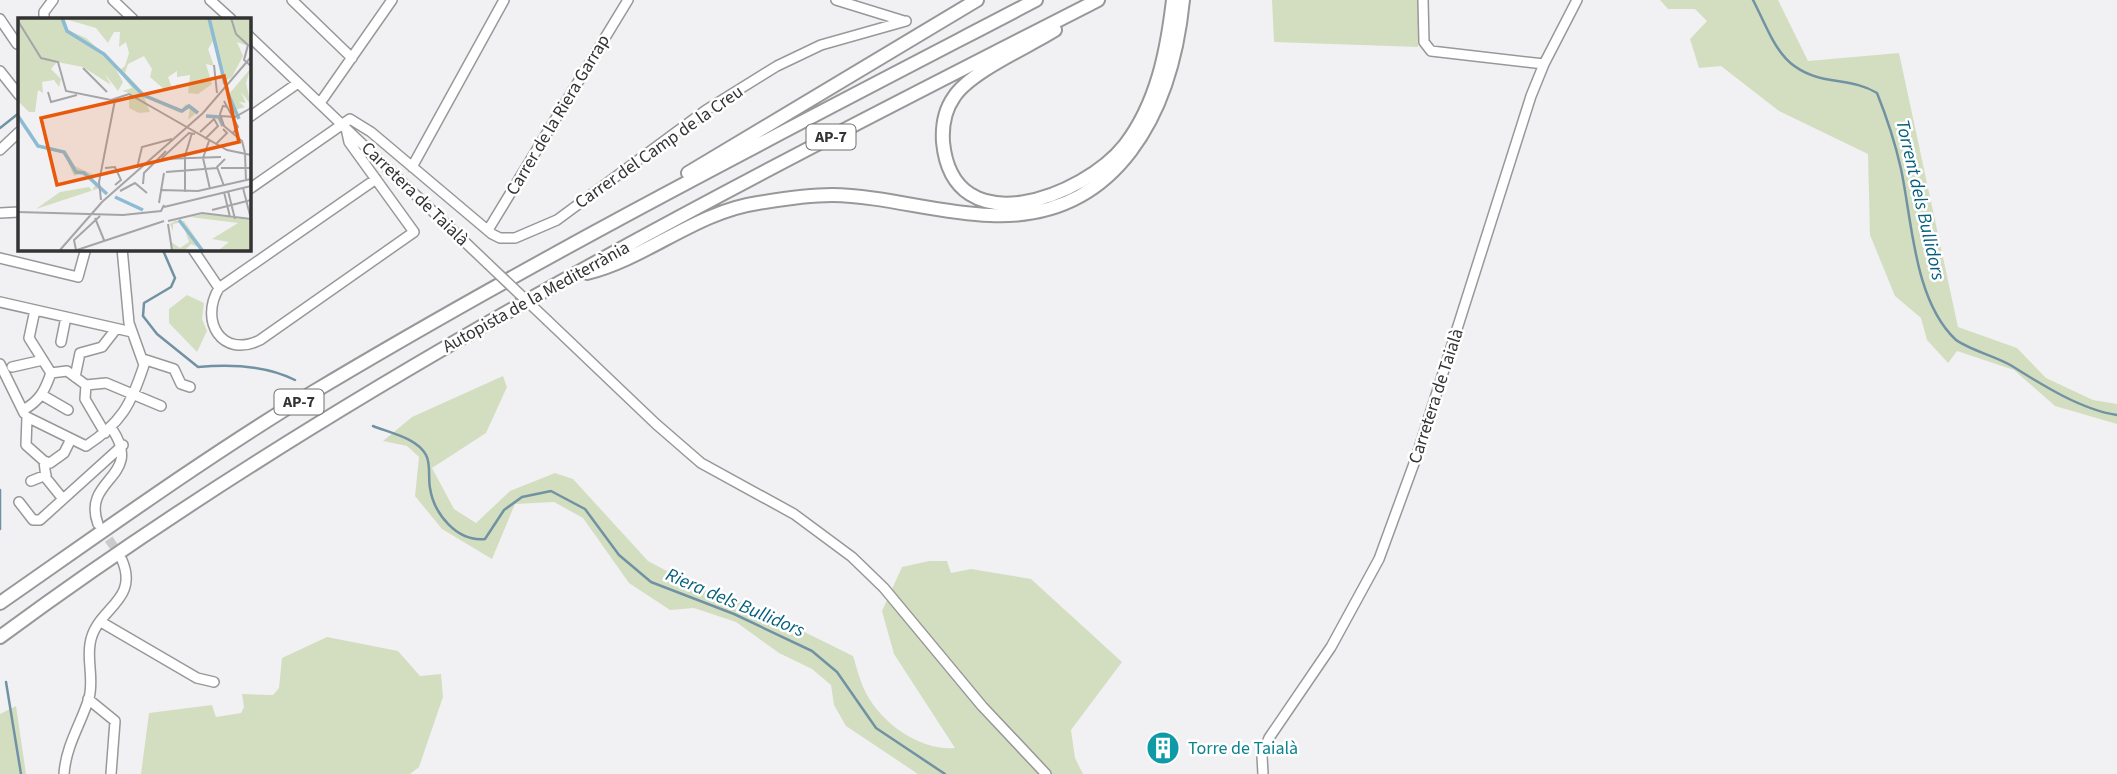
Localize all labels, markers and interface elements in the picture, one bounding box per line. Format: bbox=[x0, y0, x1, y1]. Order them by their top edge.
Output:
inset map bbox=[18, 18, 250, 250]
street label: Carrer de la Riera Garrap bbox=[500, 30, 616, 200]
street label: Carrer del Camp de la Creu bbox=[570, 79, 748, 215]
water label: Torrent dels Bullidors bbox=[1888, 117, 1952, 283]
road number: AP-7 bbox=[806, 125, 856, 150]
street label: Carretera de Taialà bbox=[356, 136, 474, 252]
street label: Autopista de la Mediterrània bbox=[438, 235, 634, 359]
street label: Carretera de Taialà bbox=[1402, 325, 1470, 467]
road number: AP-7 bbox=[274, 390, 324, 414]
water label: Riera dels Bullidors bbox=[661, 562, 809, 645]
building icon: Torre de Taialà bbox=[1144, 729, 1182, 767]
place label: Torre de Taialà bbox=[1188, 736, 1298, 761]

